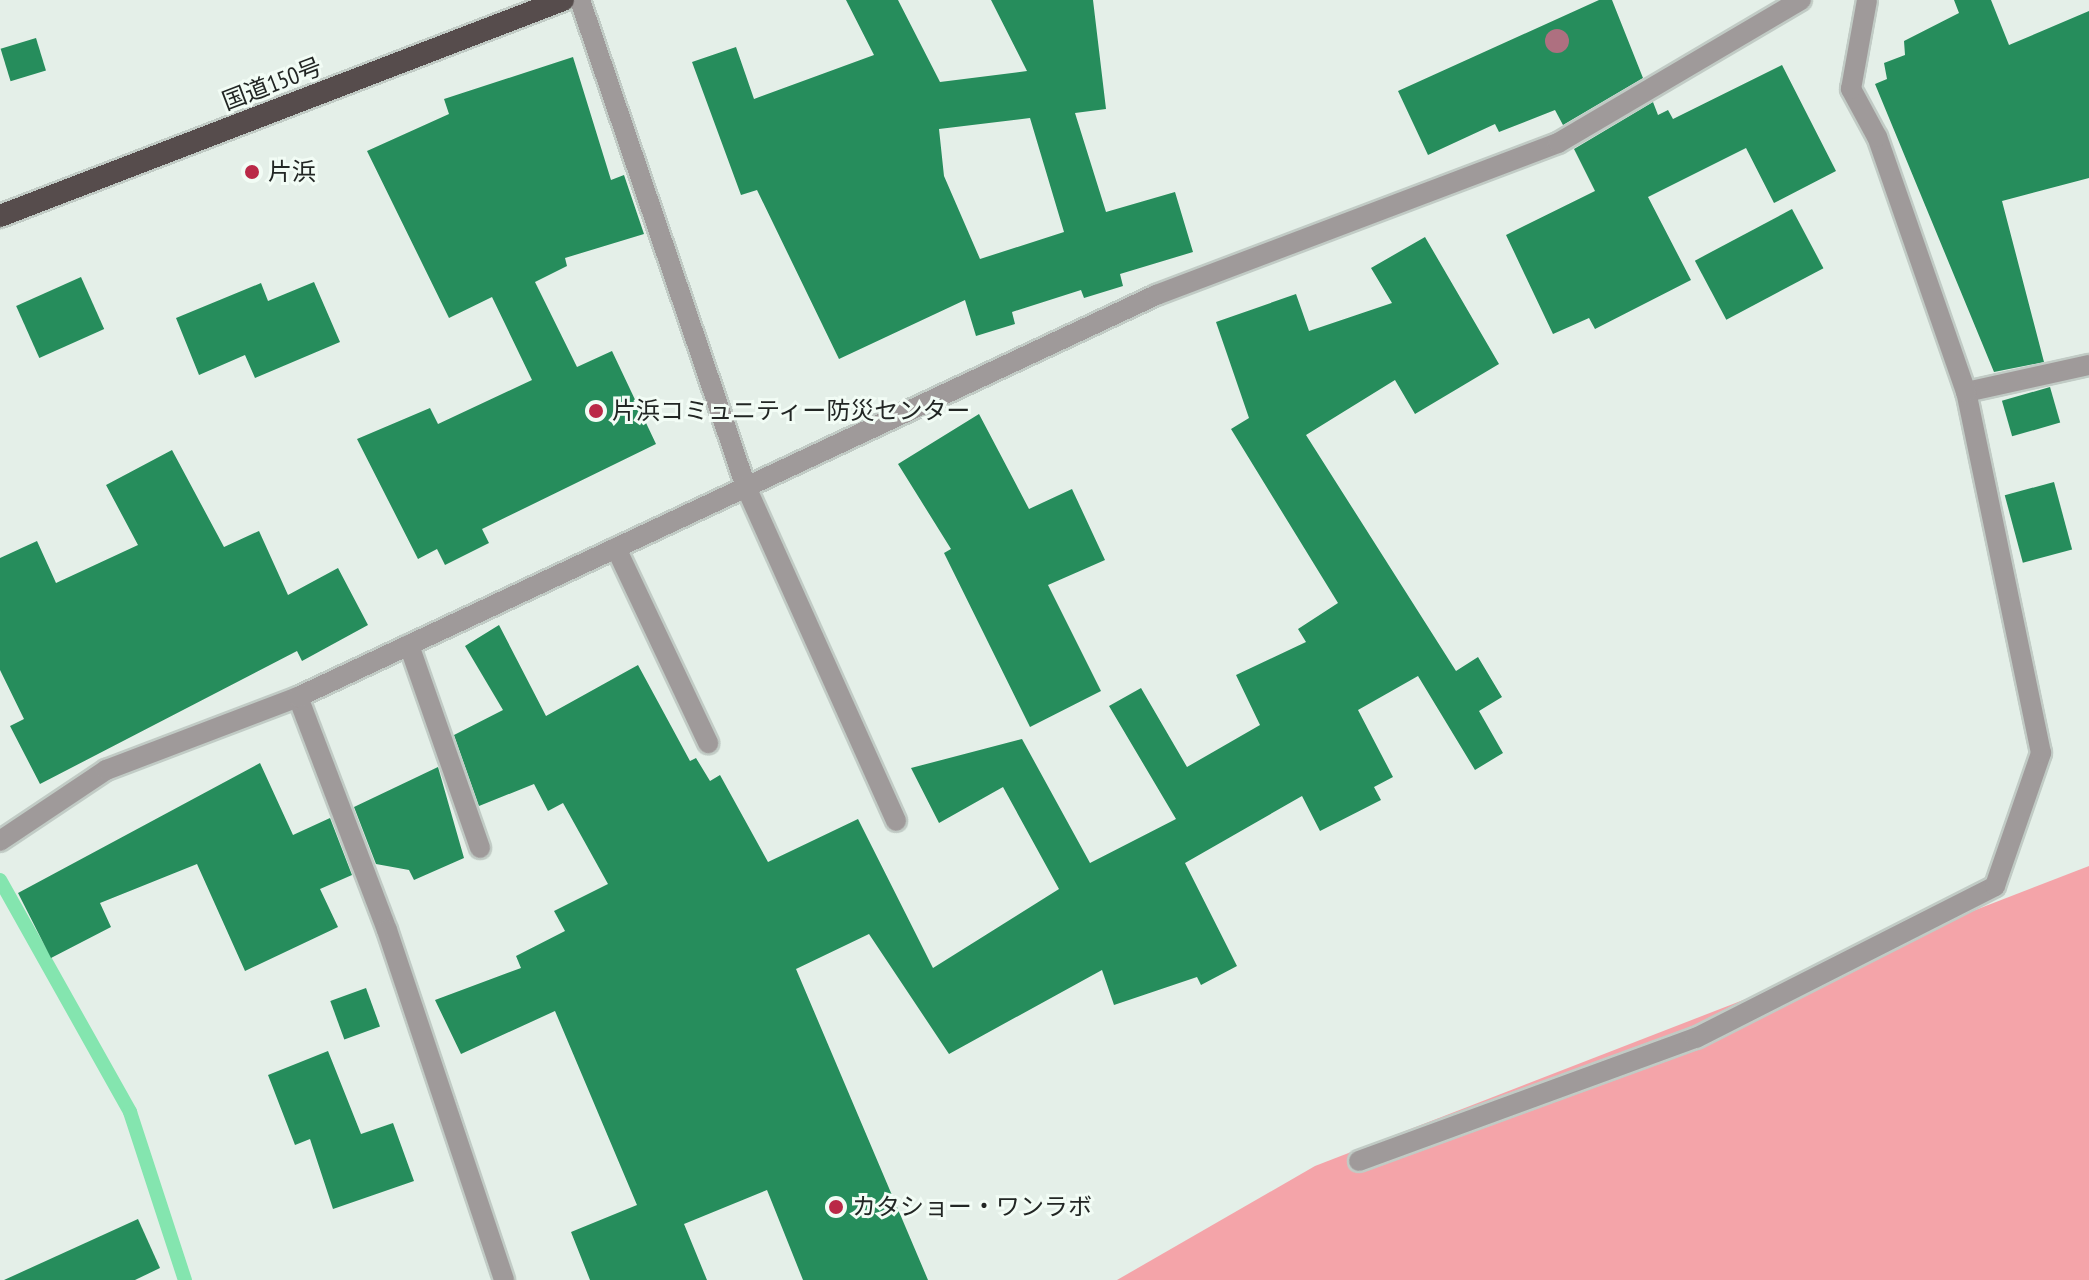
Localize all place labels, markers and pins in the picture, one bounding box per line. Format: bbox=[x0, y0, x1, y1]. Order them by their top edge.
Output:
place label: 片浜 bbox=[268, 158, 316, 186]
marker: 片浜 bbox=[243, 163, 261, 181]
place label: 片浜コミュニティー防災センター bbox=[612, 397, 972, 425]
marker: 片浜コミュニティー防災センター bbox=[587, 402, 605, 420]
place label: カタショー・ワンラボ bbox=[852, 1193, 1092, 1221]
marker: カタショー・ワンラボ bbox=[827, 1198, 845, 1216]

